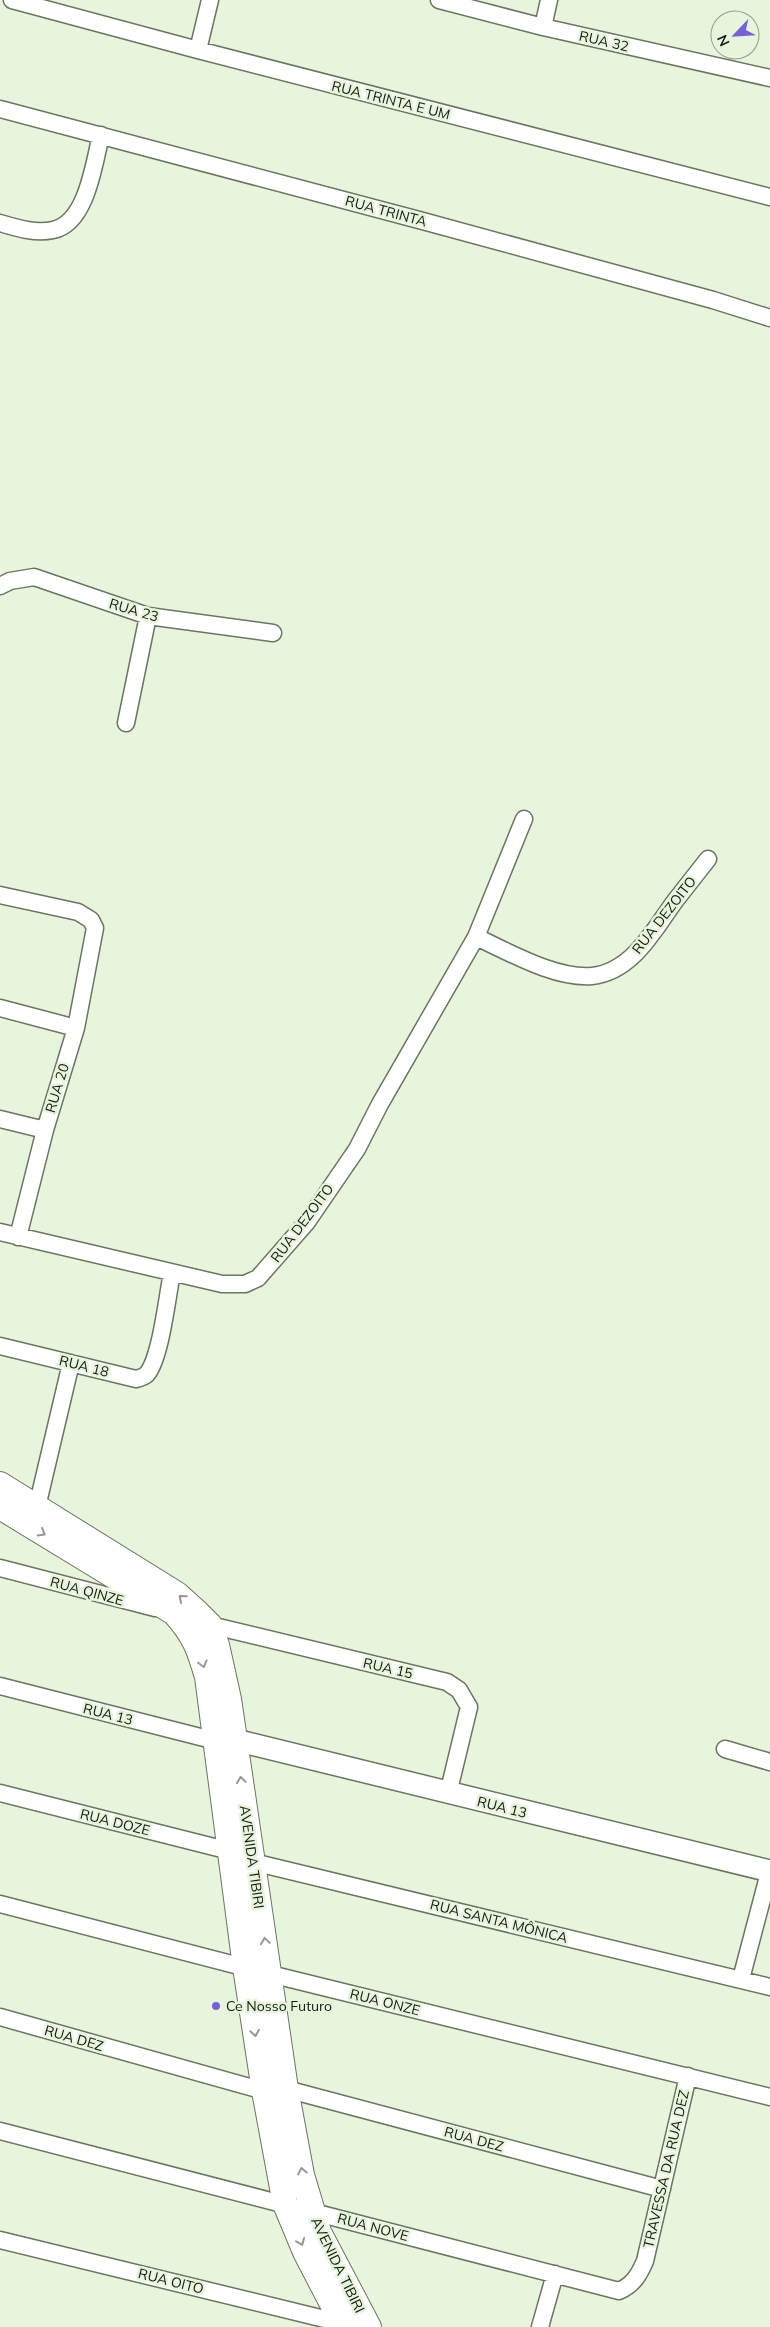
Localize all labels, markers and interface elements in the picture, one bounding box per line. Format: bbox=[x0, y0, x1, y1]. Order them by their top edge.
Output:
north arrow bbox=[710, 10, 760, 60]
street label: RUA 32 bbox=[577, 27, 631, 55]
text: N bbox=[713, 32, 734, 49]
street label: RUA TRINTA E UM bbox=[330, 77, 452, 123]
street label: RUA TRINTA bbox=[343, 191, 429, 231]
street label: RUA 23 bbox=[107, 594, 161, 626]
street label: RUA DEZOITO bbox=[628, 873, 700, 957]
street label: RUA 20 bbox=[41, 1061, 73, 1115]
street label: RUA DEZOITO bbox=[267, 1180, 337, 1266]
street label: RUA 18 bbox=[57, 1351, 111, 1381]
one-way arrow bbox=[36, 1526, 45, 1536]
street label: RUA QINZE bbox=[48, 1573, 126, 1609]
one-way arrow bbox=[178, 1595, 187, 1604]
street label: RUA 15 bbox=[361, 1654, 415, 1682]
one-way arrow bbox=[198, 1660, 208, 1668]
street label: RUA 13 bbox=[81, 1699, 135, 1729]
one-way arrow bbox=[236, 1776, 246, 1785]
street label: RUA 13 bbox=[475, 1792, 529, 1822]
street label: AVENIDA TIBIRI bbox=[236, 1804, 268, 1910]
street label: RUA DOZE bbox=[78, 1805, 152, 1839]
street label: RUA SANTA MÔNICA bbox=[428, 1895, 570, 1947]
one-way arrow bbox=[260, 1937, 270, 1946]
street label: RUA ONZE bbox=[348, 1985, 422, 2019]
place label: Ce Nosso Futuro bbox=[226, 1997, 332, 2015]
marker: Ce Nosso Futuro bbox=[210, 2000, 222, 2012]
street label: RUA DEZ bbox=[42, 2021, 106, 2055]
one-way arrow bbox=[250, 2029, 260, 2037]
street label: TRAVESSA DA RUA DEZ bbox=[639, 2088, 693, 2250]
street label: RUA DEZ bbox=[442, 2122, 506, 2156]
one-way arrow bbox=[297, 2166, 307, 2175]
street label: RUA NOVE bbox=[335, 2209, 411, 2245]
street label: AVENIDA TIBIRI bbox=[307, 2214, 369, 2316]
one-way arrow bbox=[295, 2238, 305, 2246]
street label: RUA OITO bbox=[136, 2264, 206, 2298]

